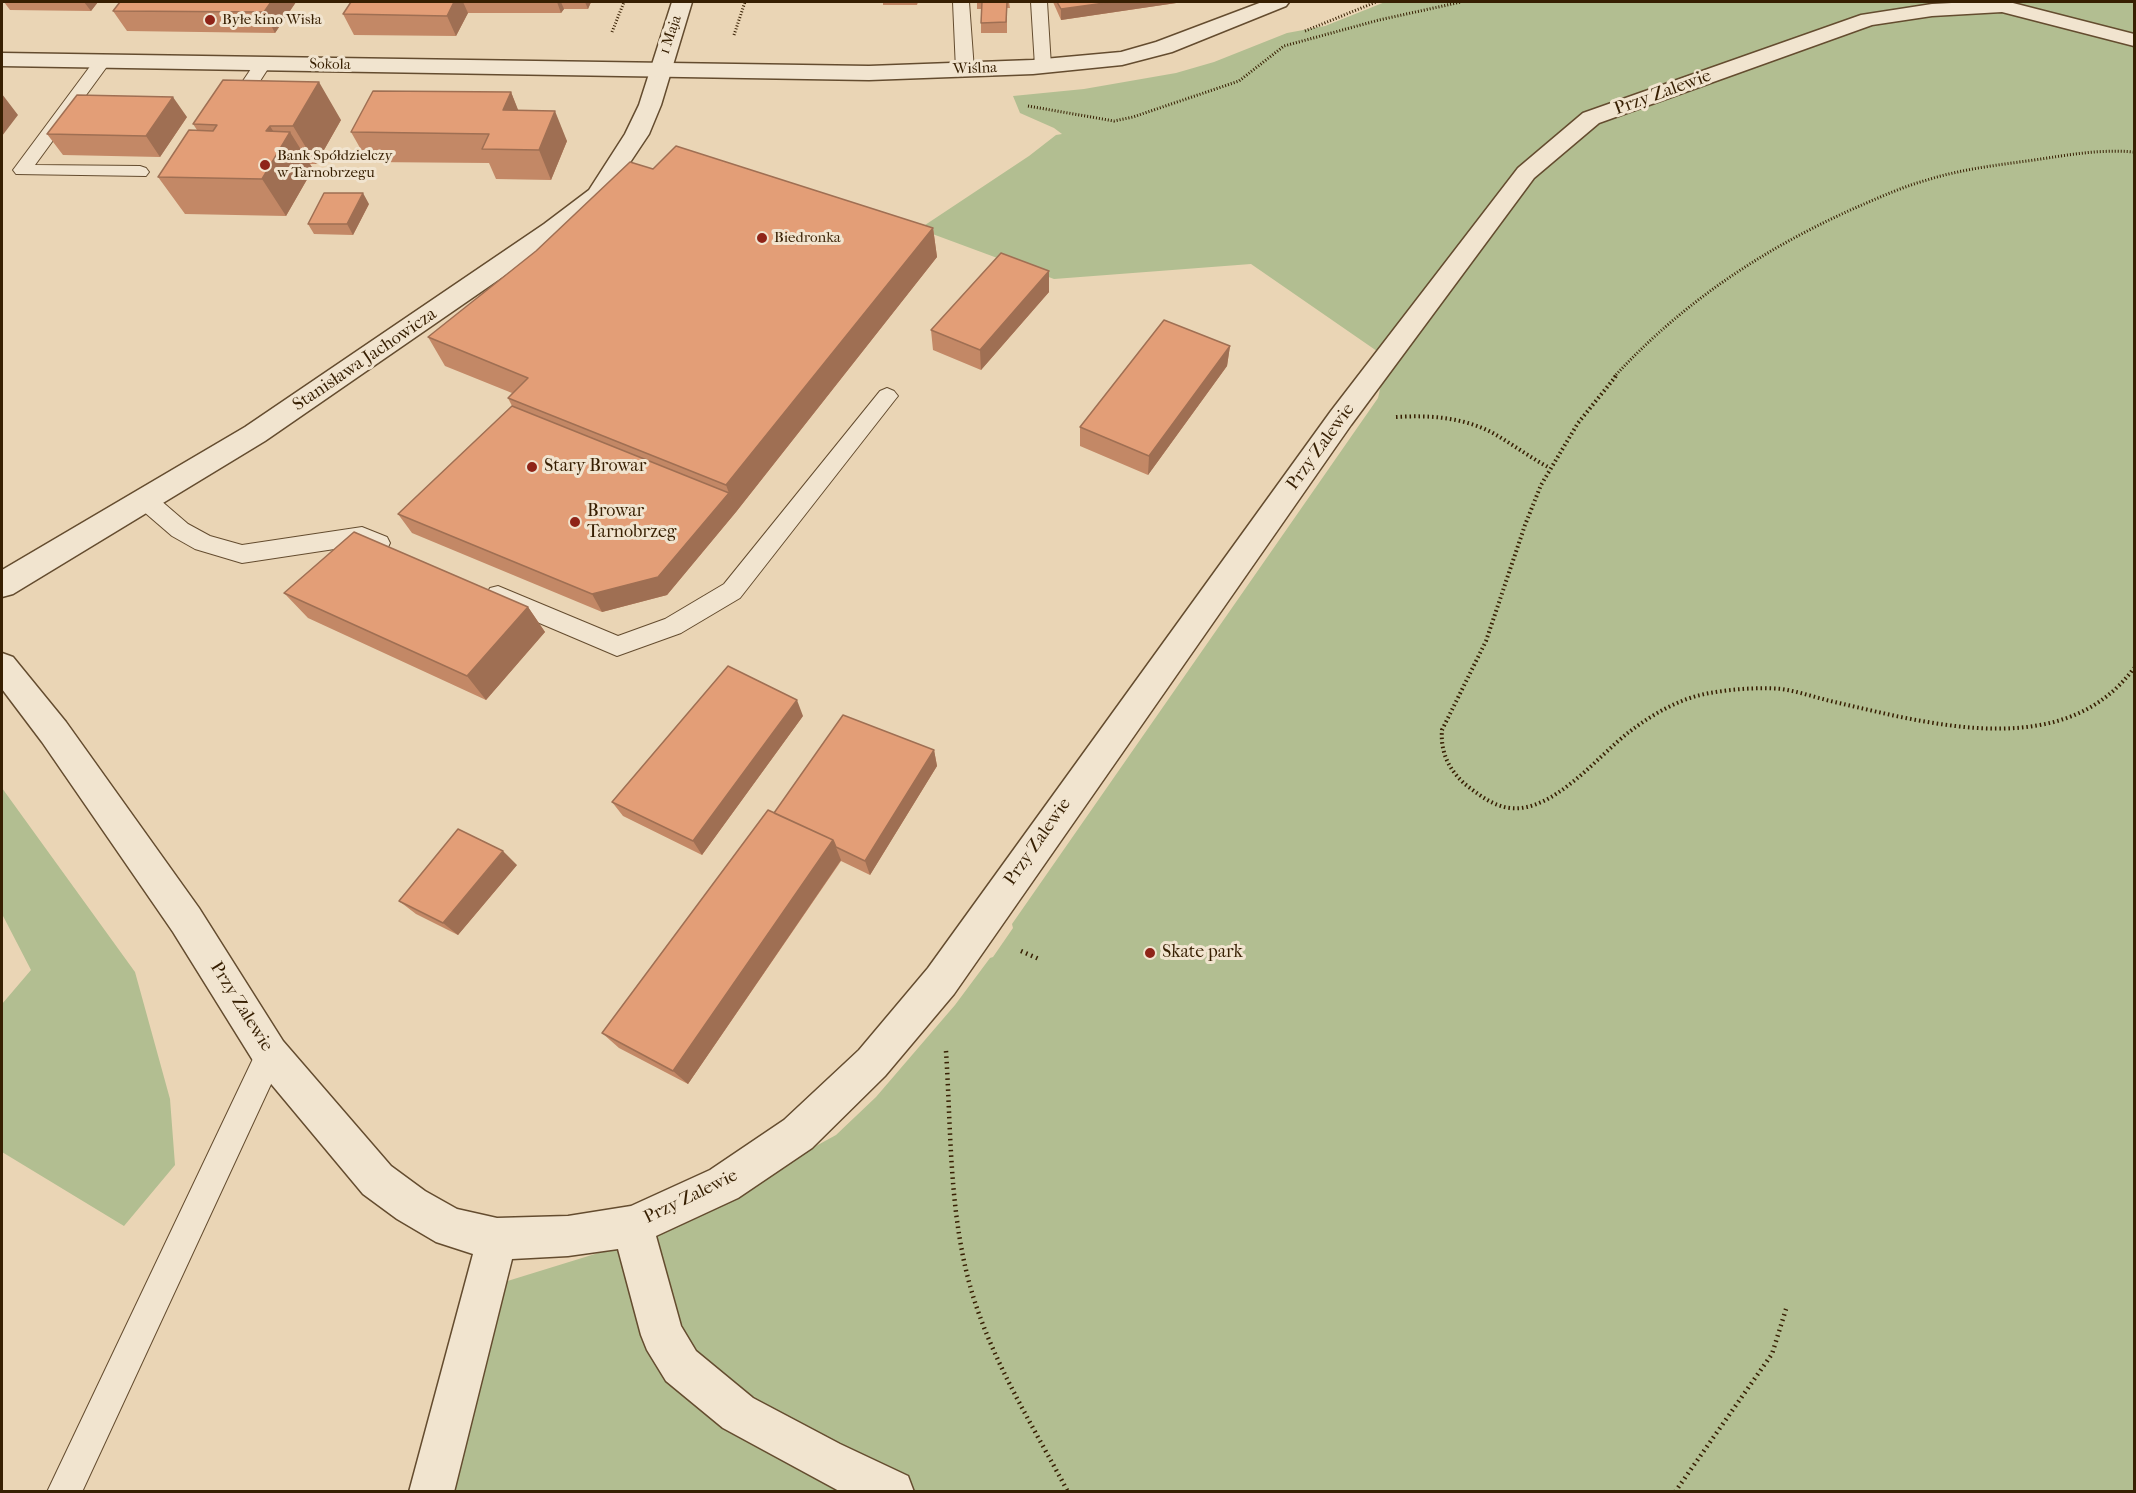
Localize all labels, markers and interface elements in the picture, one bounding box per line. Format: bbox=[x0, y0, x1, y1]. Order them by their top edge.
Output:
place label: Byłe kino Wisła bbox=[222, 11, 322, 29]
marker: Byłe kino Wisła bbox=[203, 13, 217, 27]
street label: 1 Maja bbox=[656, 13, 686, 57]
street label: Sokola bbox=[309, 56, 351, 74]
street label: Wiślna bbox=[953, 59, 997, 79]
street label: Przy Zalewie bbox=[1612, 65, 1714, 121]
place label: Bank Spółdzielczy w Tarnobrzegu bbox=[277, 147, 393, 182]
marker: Bank Spółdzielczy w Tarnobrzegu bbox=[258, 158, 272, 172]
place label: Biedronka bbox=[774, 229, 841, 247]
marker: Biedronka bbox=[755, 231, 769, 245]
street label: Stanisława Jachowicza bbox=[289, 304, 441, 416]
street label: Przy Zalewie bbox=[1282, 400, 1360, 494]
place label: Stary Browar bbox=[544, 456, 646, 478]
marker: Stary Browar bbox=[525, 460, 539, 474]
place label: Browar Tarnobrzeg bbox=[587, 501, 676, 544]
marker: Browar Tarnobrzeg bbox=[568, 515, 582, 529]
street label: Przy Zalewie bbox=[1000, 794, 1076, 890]
place label: Skate park bbox=[1162, 942, 1243, 964]
marker: Skate park bbox=[1143, 946, 1157, 960]
street label: Przy Zalewie bbox=[205, 958, 277, 1056]
street label: Przy Zalewie bbox=[641, 1165, 741, 1229]

